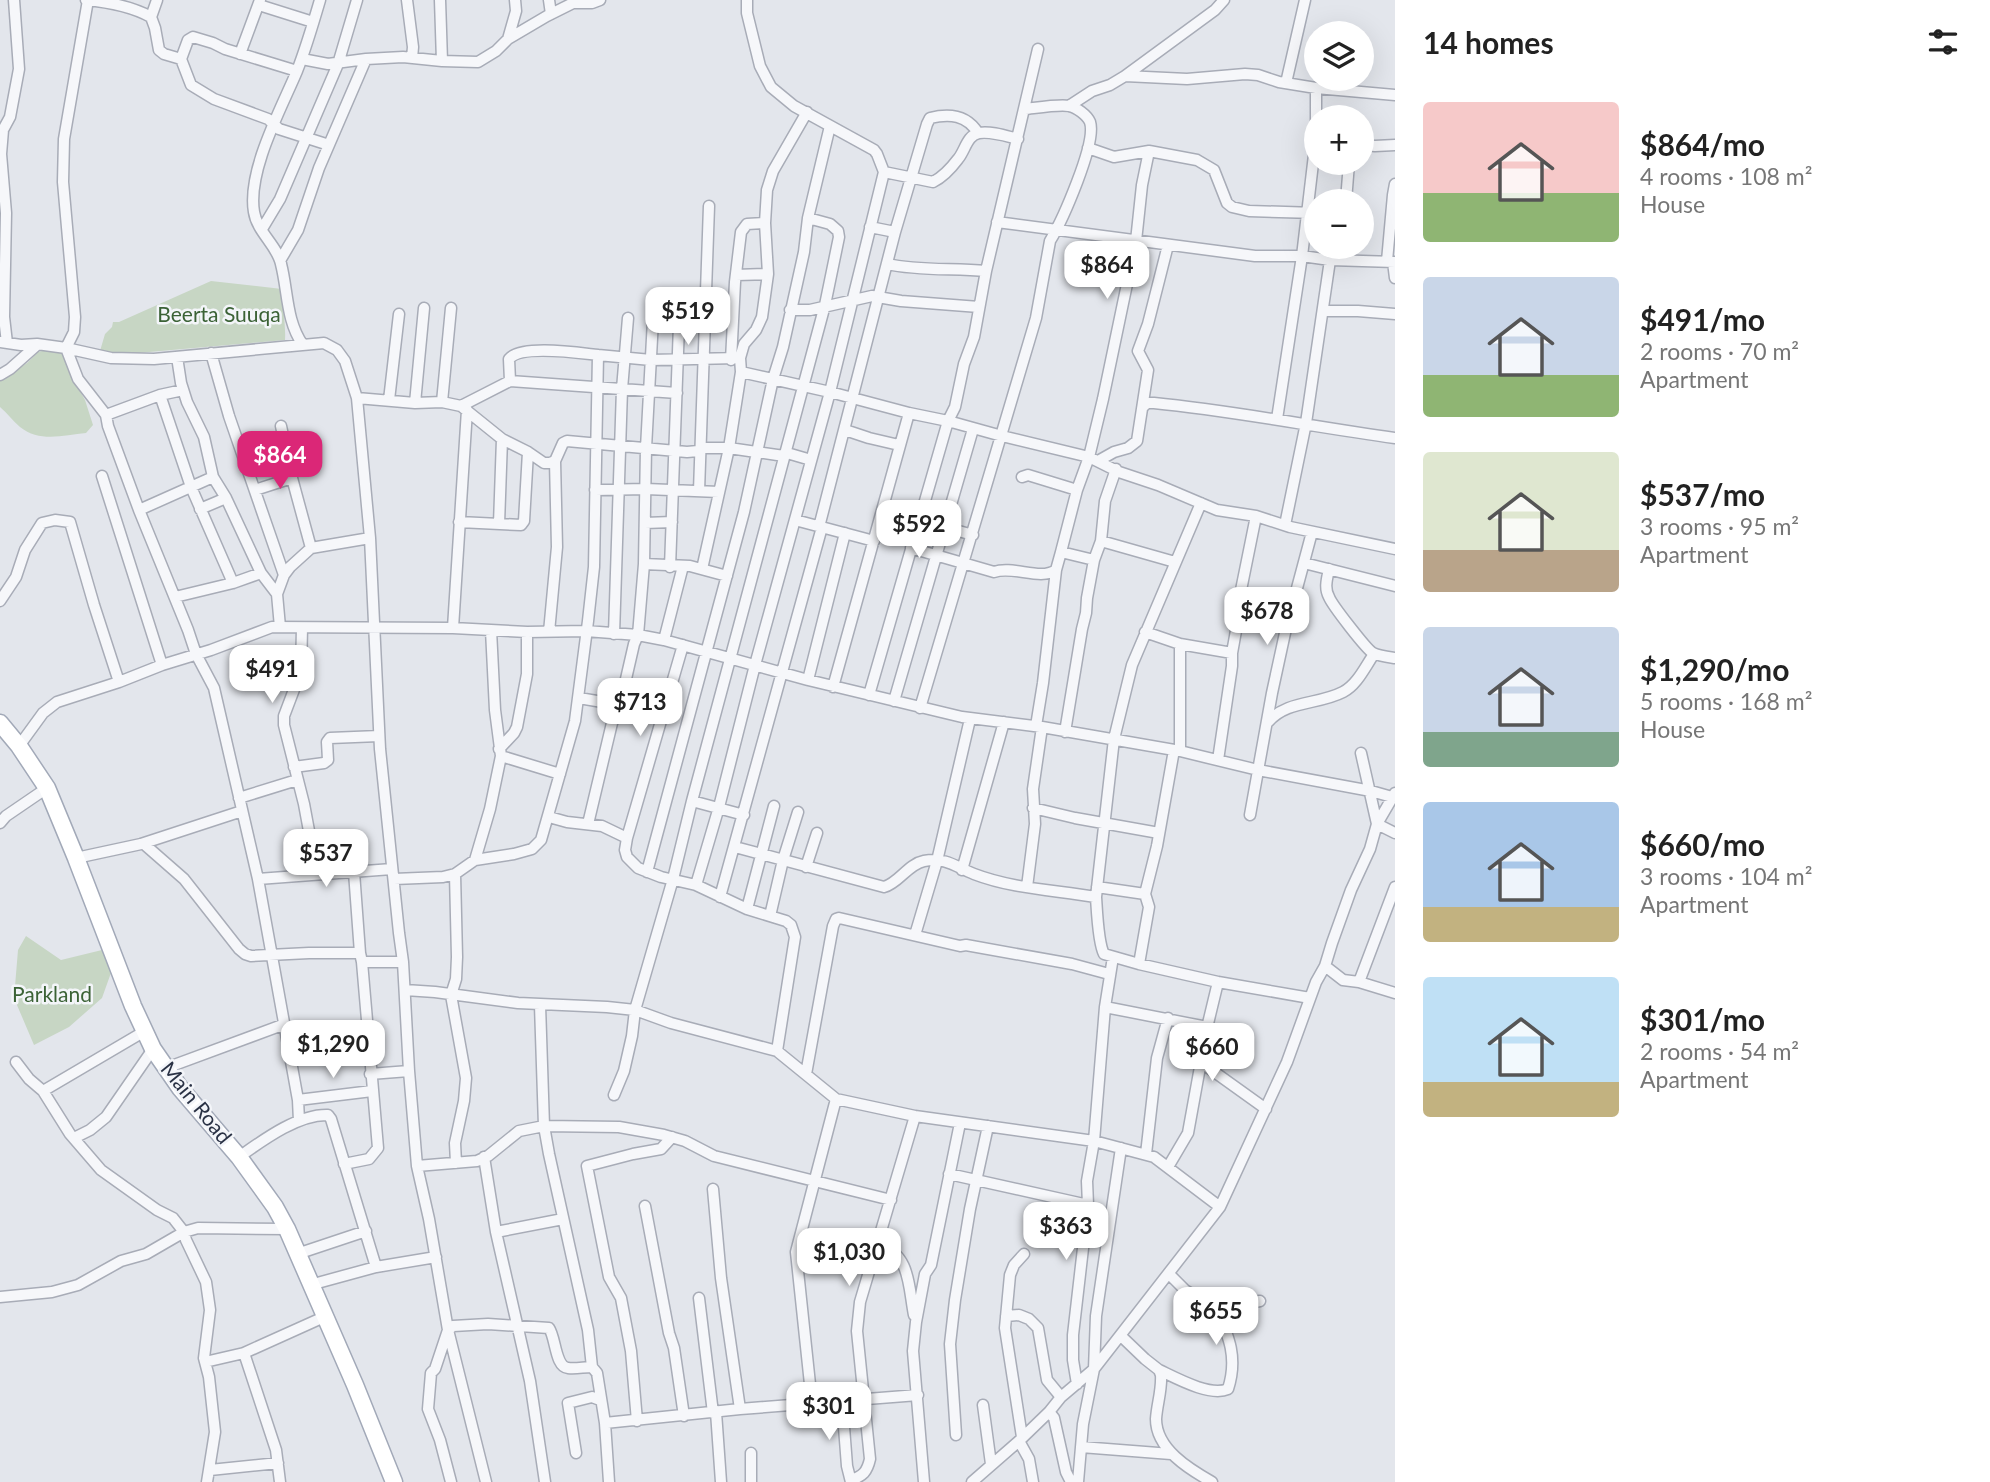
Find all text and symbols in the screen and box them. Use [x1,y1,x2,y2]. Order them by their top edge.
map controls [1304,21,1374,259]
button: layers [1304,21,1374,91]
icon: filters [1924,23,1962,61]
text: 14 homes [1423,24,1554,60]
button: + [1304,105,1374,175]
text: $864/mo [1640,126,1765,162]
icon: home [1479,130,1563,214]
text: 4 rooms · 108 m² [1640,162,1812,190]
button: − [1304,189,1374,259]
text: House [1640,190,1705,218]
pin: $864 [1066,242,1148,301]
text: $864 [1080,250,1134,278]
pin: $519 [647,288,729,347]
text: $519 [661,296,715,324]
park label: Beerta Suuqa [157,301,281,326]
text: $491/mo [1640,301,1765,337]
icon: home [1479,305,1563,389]
text: 2 rooms · 70 m² [1640,337,1799,365]
text: Apartment [1640,365,1748,393]
pin: $864 [239,432,321,491]
text: $864 [253,440,307,468]
text: $537/mo [1640,476,1765,512]
icon: home [1479,480,1563,564]
pin: $592 [878,500,960,560]
text: $592 [892,509,946,537]
text: 3 rooms · 95 m² [1640,512,1799,540]
text: Apartment [1640,540,1748,568]
pin: $678 [1226,588,1308,647]
text: $678 [1240,596,1294,624]
pin: $491 [231,646,313,705]
text: $1,290/mo [1640,651,1789,687]
text: $491 [245,654,299,682]
icon: home [1479,655,1563,739]
pin: $713 [599,678,681,738]
text: $713 [613,687,667,715]
text: 5 rooms · 168 m² [1640,687,1812,715]
text: House [1640,715,1705,743]
text: $660/mo [1640,826,1765,862]
pin: $537 [285,830,367,889]
icon: home [1479,830,1563,914]
text: $537 [299,838,353,866]
text: 3 rooms · 104 m² [1640,862,1812,890]
text: Apartment [1640,890,1748,918]
park label: Parkland [12,981,92,1006]
text: $301/mo [1640,1001,1765,1037]
icon: home [1479,1005,1563,1089]
pin: $1,290 [276,1020,390,1080]
pin: $660 [1171,1024,1253,1083]
text: $1,290 [297,1029,369,1057]
text: $660 [1185,1032,1239,1060]
text: 2 rooms · 54 m² [1640,1037,1799,1065]
street label: Main Road [157,1056,238,1148]
text: Apartment [1640,1065,1748,1093]
pin: $363 [1025,1202,1107,1262]
text: $363 [1039,1211,1093,1239]
pin: $1,030 [792,1228,906,1288]
text: $1,030 [813,1237,885,1265]
pin: $655 [1175,1288,1257,1347]
text: $655 [1189,1296,1243,1324]
pin: $301 [788,1382,870,1442]
text: $301 [802,1391,856,1419]

